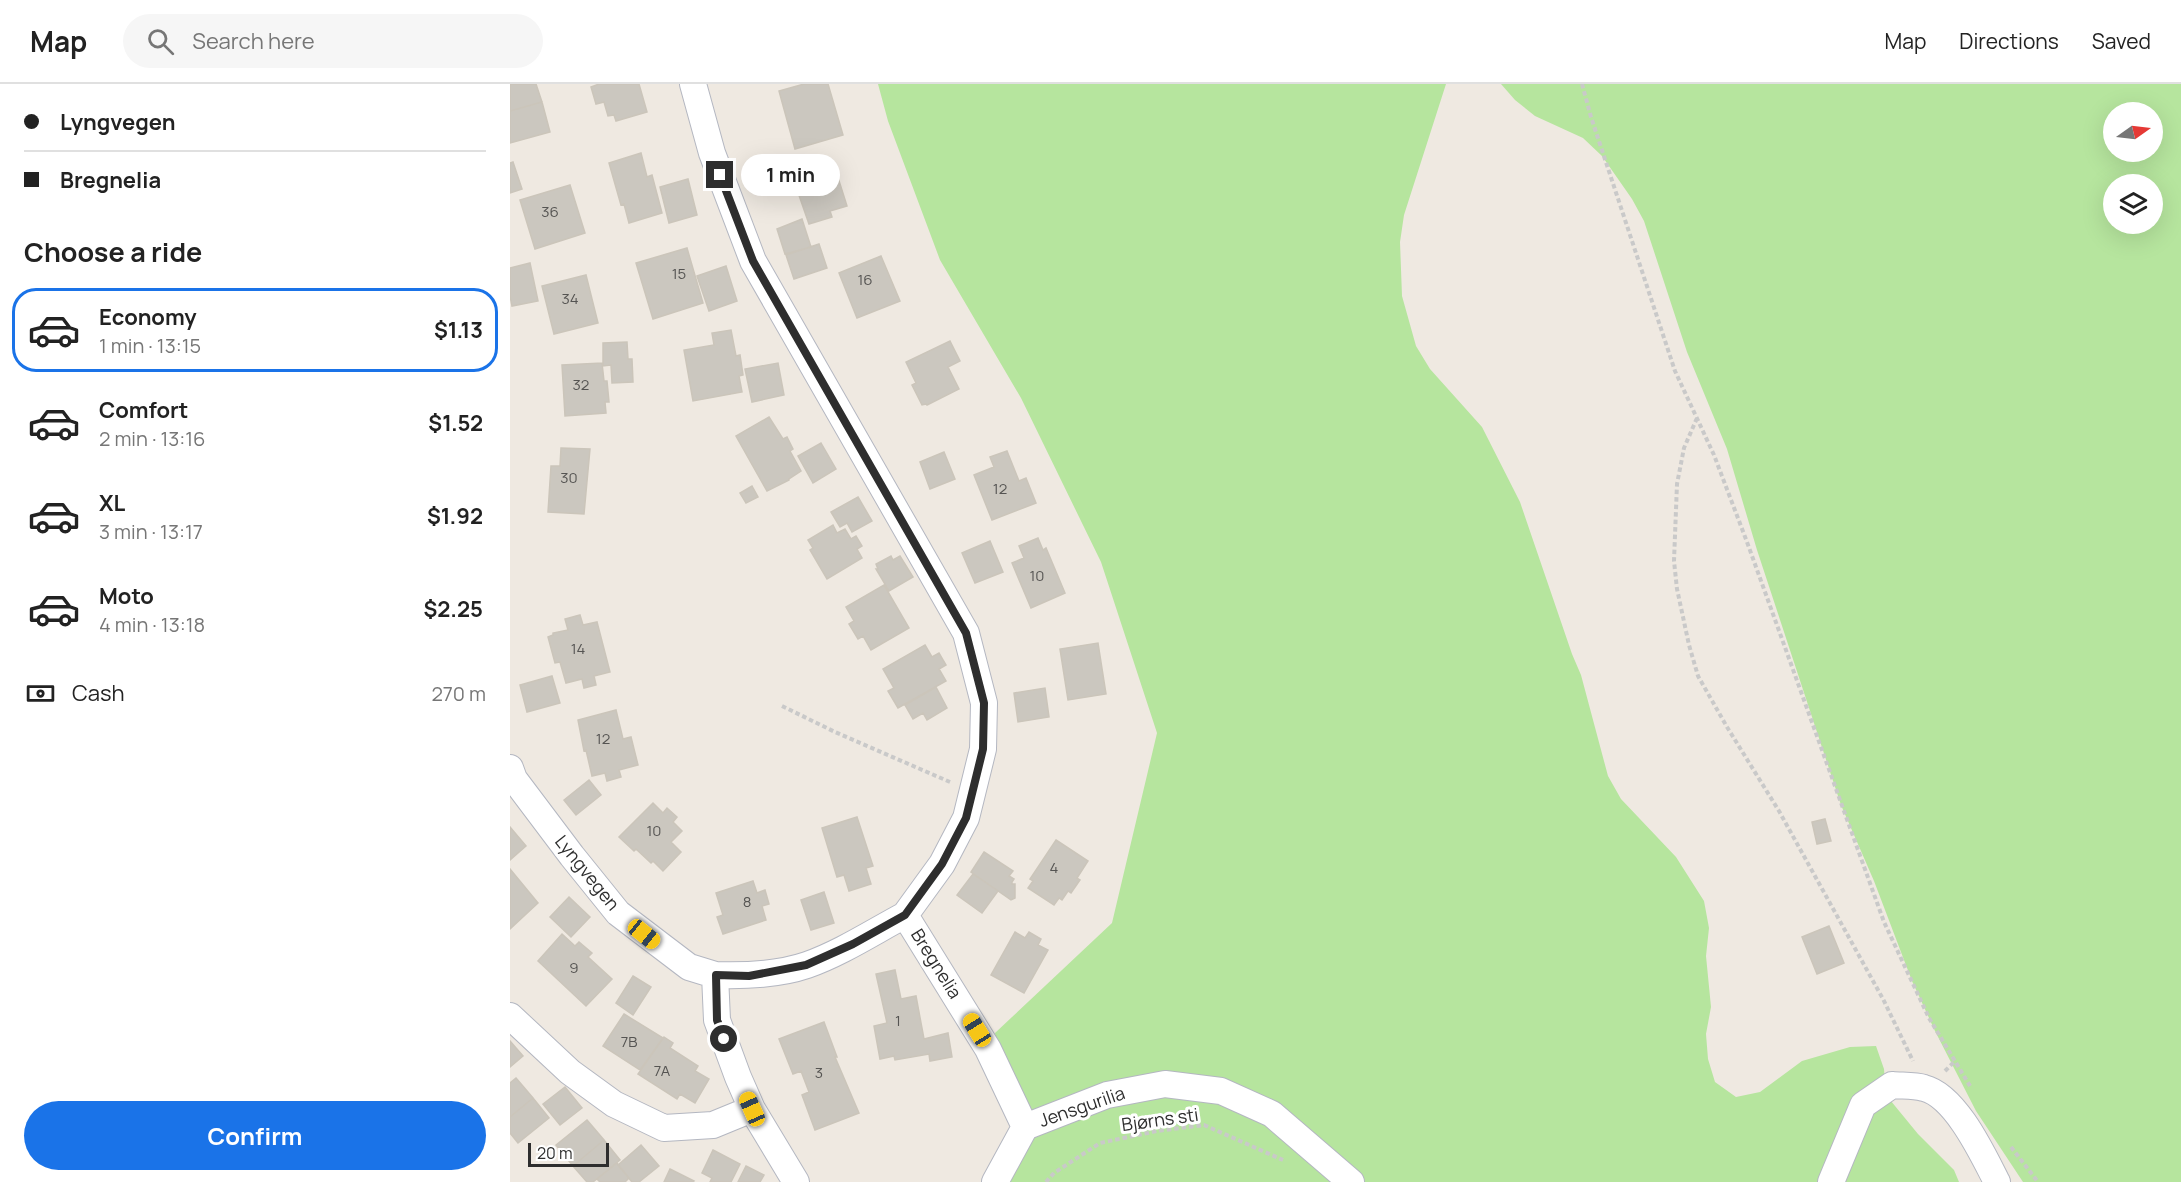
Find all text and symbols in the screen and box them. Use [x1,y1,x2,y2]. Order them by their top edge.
search box [123,14,543,68]
text: Map [30,22,87,60]
icon: search [144,25,177,58]
text: Search here [192,26,315,56]
text: Map [1885,27,1926,55]
text: Directions [1959,27,2059,55]
text: Saved [2092,27,2151,55]
north arrow [2103,102,2163,162]
map controls [2103,102,2163,234]
text: Lyngvegen [60,107,175,137]
callout: 1 min [741,154,840,196]
route end [706,161,733,188]
text: 1 min [766,161,815,188]
text: Bregnelia [60,165,161,195]
button: layers [2103,174,2163,234]
house number: 36 [541,201,559,222]
text: Choose a ride [24,233,202,270]
house number: 15 [672,263,686,284]
house number: 16 [857,269,873,290]
house number: 34 [561,288,579,309]
text: Economy [99,302,197,332]
icon: car [27,303,81,357]
text: $1.13 [434,315,483,345]
text: 1 min · 13:15 [99,332,201,359]
house number: 32 [573,374,589,395]
text: Comfort [99,395,188,425]
icon: car [27,396,81,450]
text: $1.52 [428,408,483,438]
text: 2 min · 13:16 [99,425,206,452]
house number: 30 [560,467,578,488]
house number: 12 [993,478,1007,499]
text: XL [99,488,125,518]
icon: car [27,489,81,543]
text: $1.92 [427,501,483,531]
text: 3 min · 13:17 [99,518,203,545]
house number: 10 [1030,565,1045,586]
text: Moto [99,581,154,611]
icon: car [27,582,81,636]
text: $2.25 [423,594,483,624]
text: 4 min · 13:18 [99,611,205,638]
house number: 14 [571,638,585,659]
icon: cash [24,677,57,710]
text: Cash [72,678,125,708]
text: 270 m [431,680,486,707]
house number: 12 [596,728,610,749]
house number: 10 [647,820,662,841]
street label: Lyngvegen [550,830,625,915]
house number: 4 [1050,857,1059,878]
house number: 8 [743,891,751,912]
car [624,916,664,952]
street label: Bregnelia [906,924,968,1003]
house number: 9 [569,957,579,978]
house number: 1 [895,1010,901,1031]
car [960,1010,994,1050]
route start [710,1025,737,1052]
house number: 7B [621,1031,637,1052]
house number: 7A [654,1060,671,1081]
house number: 3 [815,1062,823,1083]
street label: Jensgurilia [1036,1080,1128,1132]
car [736,1089,768,1129]
button: Confirm [24,1101,486,1170]
street label: Bjørns sti [1120,1102,1200,1136]
scale bar [528,1140,609,1168]
text: 20 m [537,1142,573,1164]

